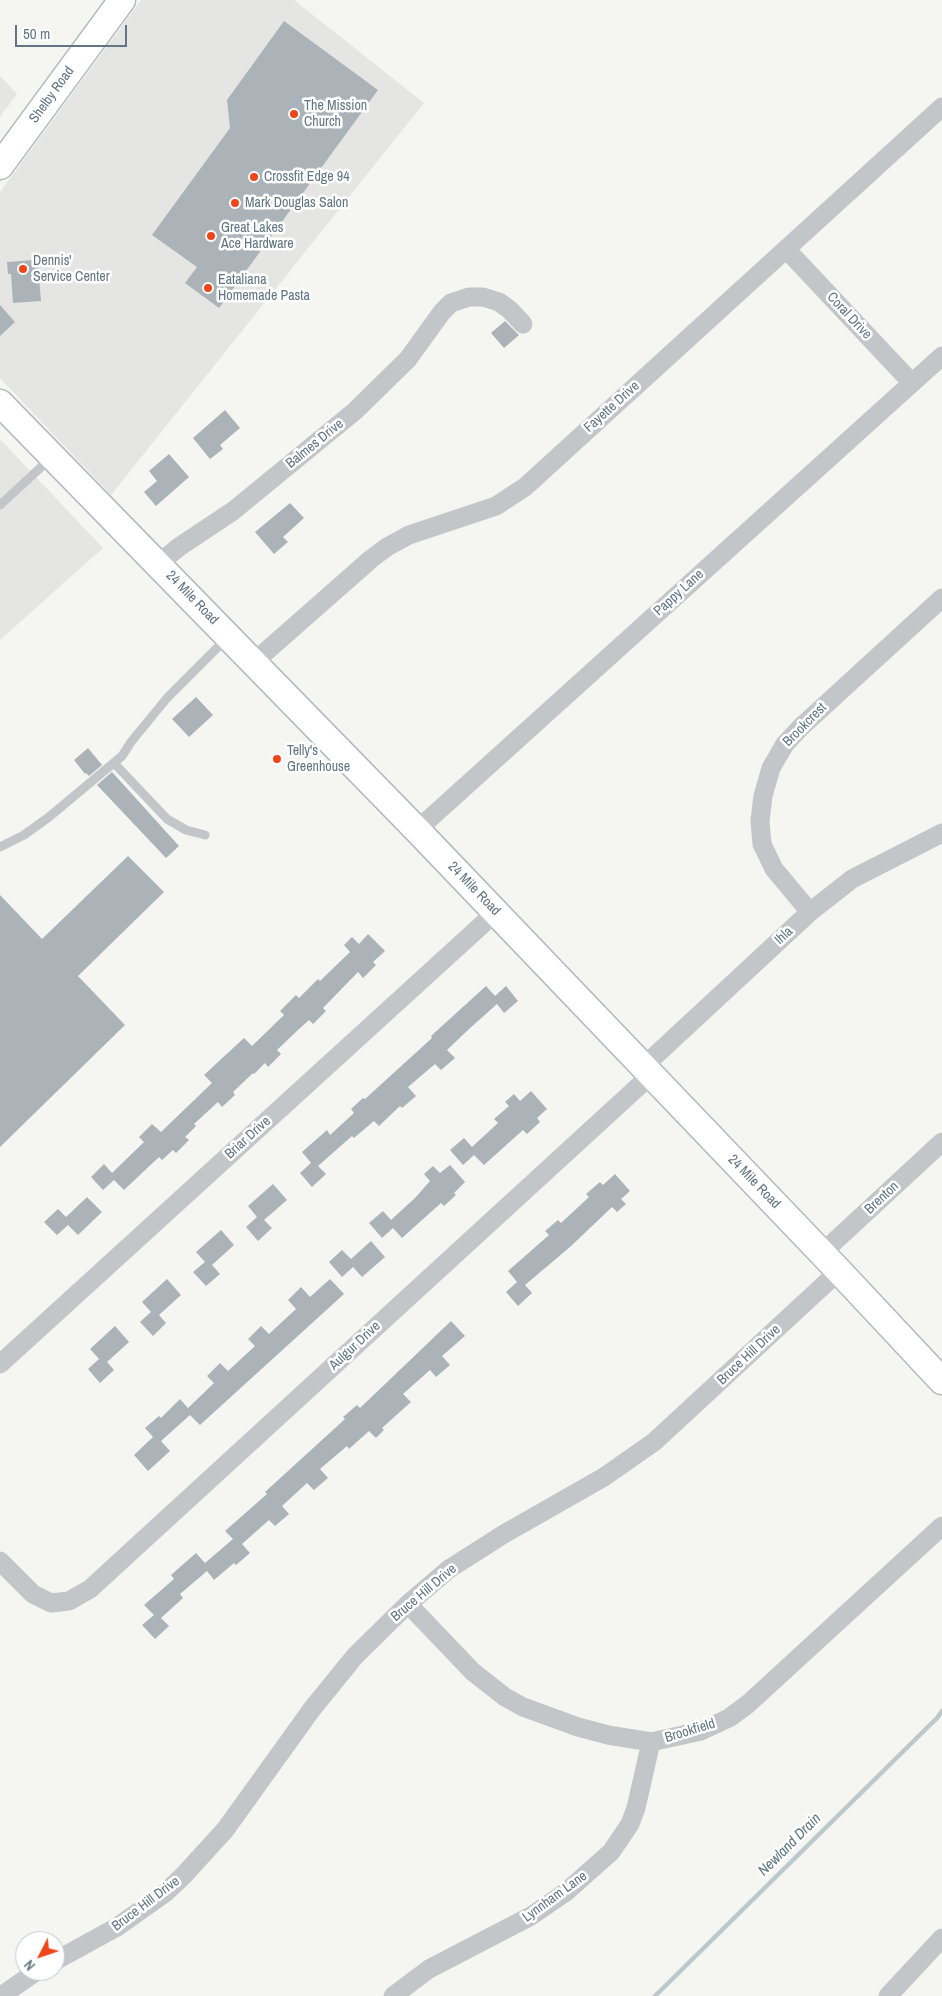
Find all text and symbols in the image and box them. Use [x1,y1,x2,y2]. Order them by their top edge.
scale bar [18,15,130,47]
text: 50 m [23,23,50,44]
street label: Shelby Road [26,63,78,127]
place label: The Mission Church [304,98,367,130]
marker: The Mission Church [288,108,300,120]
place label: Crossfit Edge 94 [264,169,350,185]
marker: Crossfit Edge 94 [248,171,260,183]
place label: Mark Douglas Salon [245,195,348,211]
marker: Mark Douglas Salon [229,197,241,209]
place label: Great Lakes Ace Hardware [221,220,294,252]
marker: Great Lakes Ace Hardware [205,230,217,242]
place label: Dennis' Service Center [33,253,110,286]
marker: Dennis' Service Center [17,263,29,275]
place label: Eataliana Homemade Pasta [218,272,310,304]
marker: Eataliana Homemade Pasta [202,282,214,294]
street label: Coral Drive [823,289,875,343]
street label: Fayette Drive [581,378,643,436]
street label: Balmes Drive [283,416,347,472]
street label: Pappy Lane [651,566,707,620]
street label: 24 Mile Road [162,568,222,628]
street label: Brookcrest [780,700,830,750]
place label: Telly's Greenhouse [287,743,350,776]
marker: Telly's Greenhouse [271,753,283,765]
street label: 24 Mile Road [444,859,504,919]
street label: Ihla [772,924,796,948]
street label: Briar Drive [222,1113,274,1163]
street label: 24 Mile Road [724,1152,784,1212]
street label: Brenton [862,1178,902,1218]
street label: Aulgur Drive [326,1318,384,1374]
street label: Bruce Hill Drive [714,1321,784,1389]
street label: Bruce Hill Drive [388,1561,460,1625]
street label: Brookfield [663,1715,717,1747]
water label: Newland Drain [755,1810,825,1880]
street label: Lynnham Lane [520,1868,590,1926]
street label: Bruce Hill Drive [109,1873,183,1935]
north arrow [15,1931,65,1981]
text: N [20,1956,39,1974]

